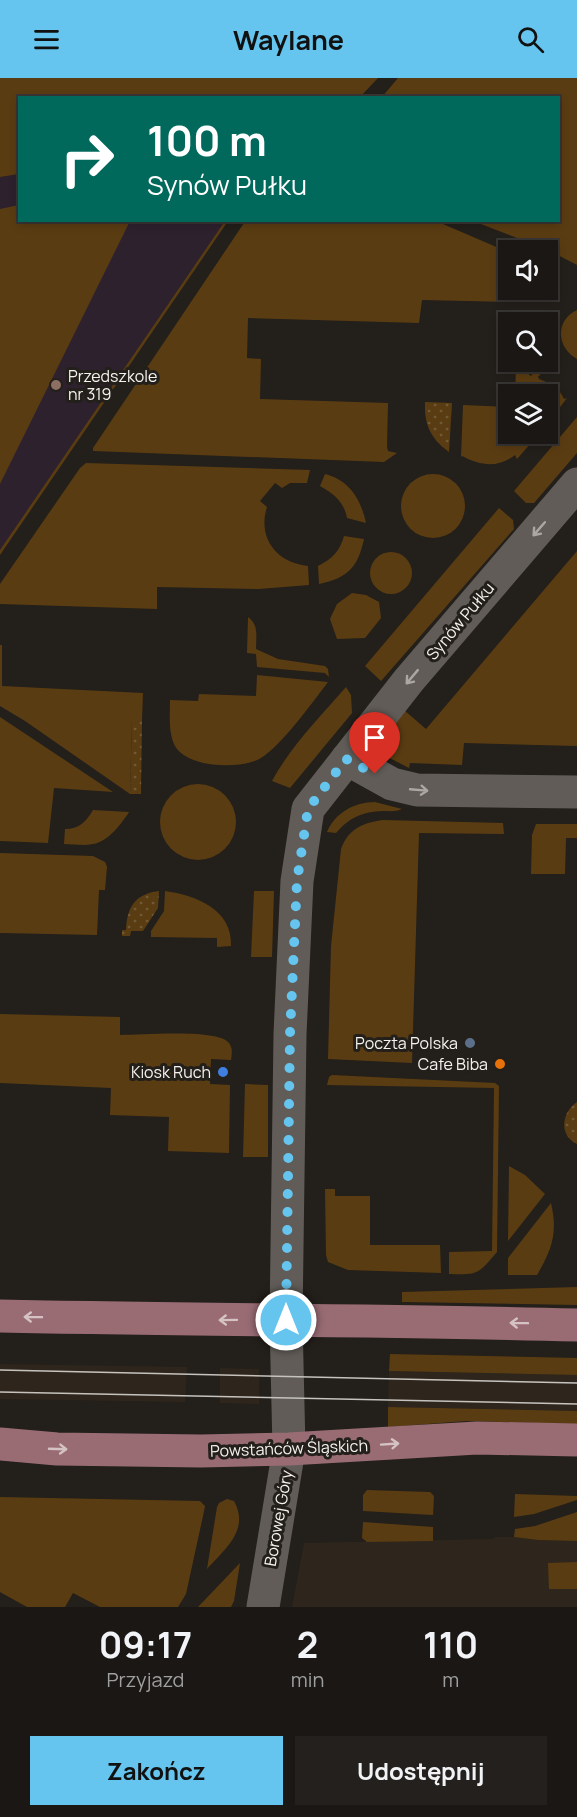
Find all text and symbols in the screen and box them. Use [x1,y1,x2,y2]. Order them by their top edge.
text: Waylane [233,21,344,58]
icon: menu [30,23,63,56]
icon: search [514,23,547,56]
text: 100 m [147,111,267,169]
icon: right [48,120,126,198]
text: Synów Pułku [147,166,307,203]
map controls [498,240,558,444]
button: sound [498,240,558,300]
button: search [498,312,558,372]
place label: Przedszkole nr 319 [68,365,157,405]
marker: Przedszkole nr 319 [49,378,63,392]
button: layers [498,384,558,444]
one-way arrow [532,521,546,536]
street label: Synów Pułku [421,578,499,664]
one-way arrow [406,669,419,685]
pin [349,712,400,774]
icon: arrive [358,721,391,754]
one-way arrow [409,784,429,795]
place label: Poczta Polska [355,1032,458,1054]
marker: Poczta Polska [463,1036,477,1050]
place label: Cafe Biba [418,1053,488,1075]
marker: Cafe Biba [493,1057,507,1071]
place label: Kiosk Ruch [131,1061,211,1083]
marker: Kiosk Ruch [216,1065,230,1079]
position arrow [254,1288,318,1352]
one-way arrow [23,1311,43,1323]
one-way arrow [218,1314,238,1326]
one-way arrow [509,1318,529,1329]
street label: Powstańców Śląskich [210,1434,368,1462]
one-way arrow [379,1438,399,1449]
one-way arrow [48,1443,68,1454]
street label: Borowej Góry [259,1468,297,1568]
text: 09:17 [99,1620,192,1669]
text: 2 [297,1620,318,1669]
text: 110 [423,1620,478,1669]
text: Przyjazd [106,1666,184,1693]
text: min [291,1666,324,1693]
text: m [442,1666,459,1693]
button: Zakończ [30,1736,283,1805]
button: Udostępnij [295,1736,547,1805]

